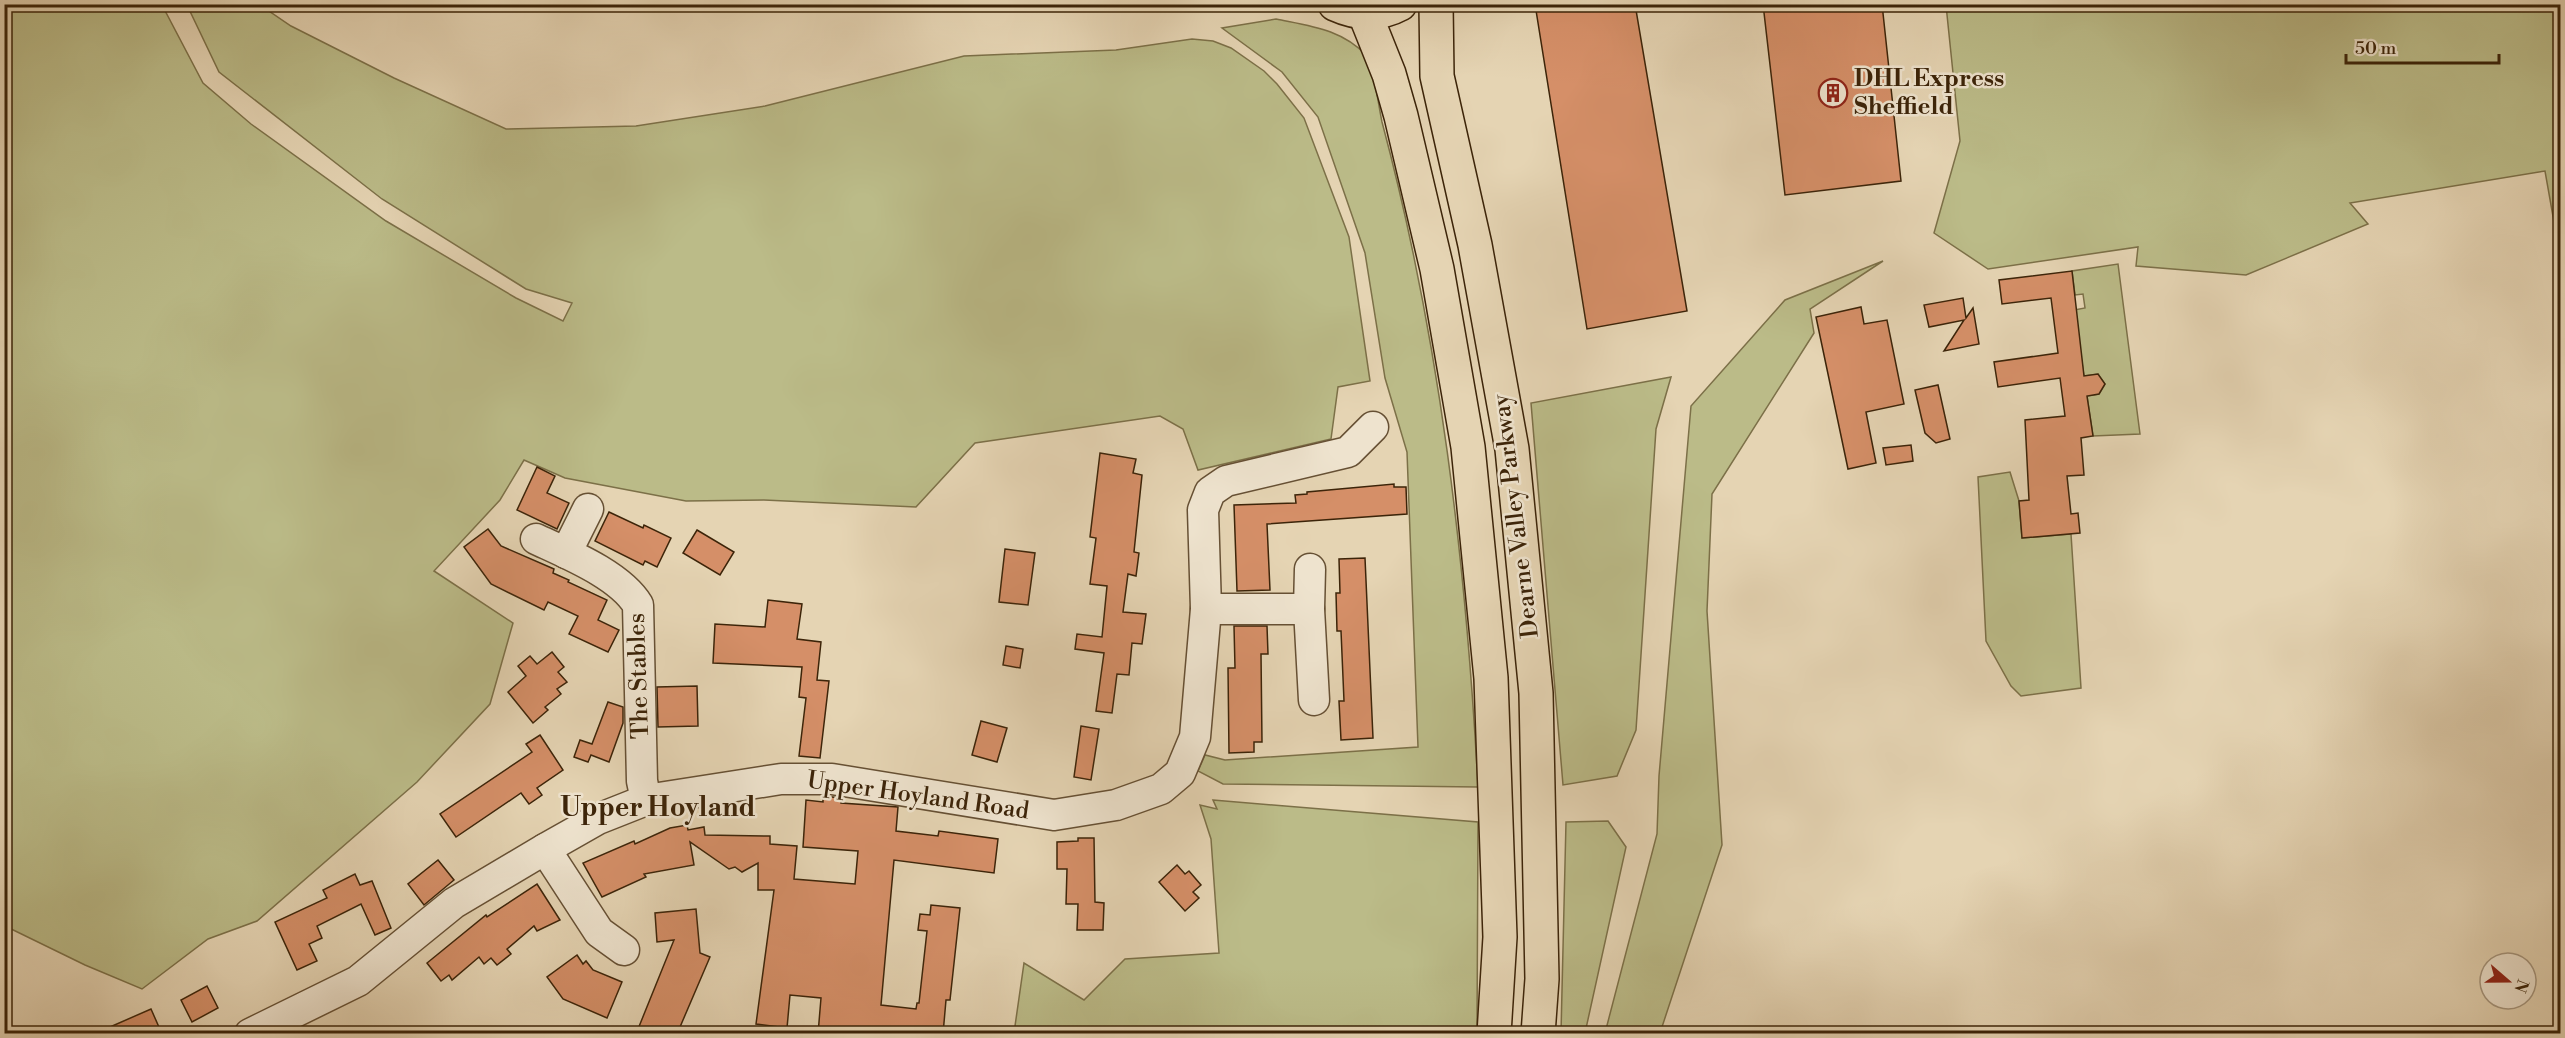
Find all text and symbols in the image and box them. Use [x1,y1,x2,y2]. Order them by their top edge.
scale bar [2346,27,2499,65]
text: 50 m [2355,37,2397,60]
place label: DHL Express Sheffield [1854,64,2004,122]
building icon: DHL Express Sheffield [1817,77,1849,109]
street label: Dearne Valley Parkway [1486,392,1546,640]
street label: The Stables [622,612,656,740]
street label: Upper Hoyland Road [805,766,1031,827]
district label: Upper Hoyland [560,791,756,825]
north arrow [2478,951,2538,1011]
text: N [2509,976,2533,995]

